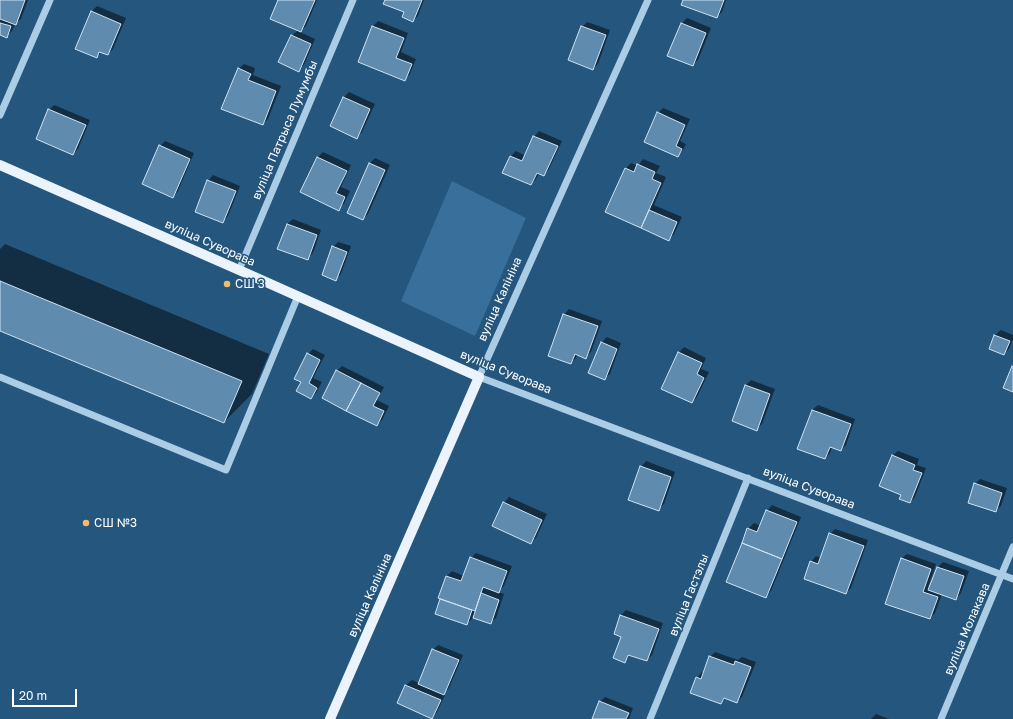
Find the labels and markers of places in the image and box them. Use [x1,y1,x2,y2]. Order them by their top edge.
place label: СШ 3 [235,277,265,291]
marker: СШ 3 [222,279,232,289]
place label: СШ №3 [94,516,137,530]
marker: СШ №3 [81,518,91,528]

